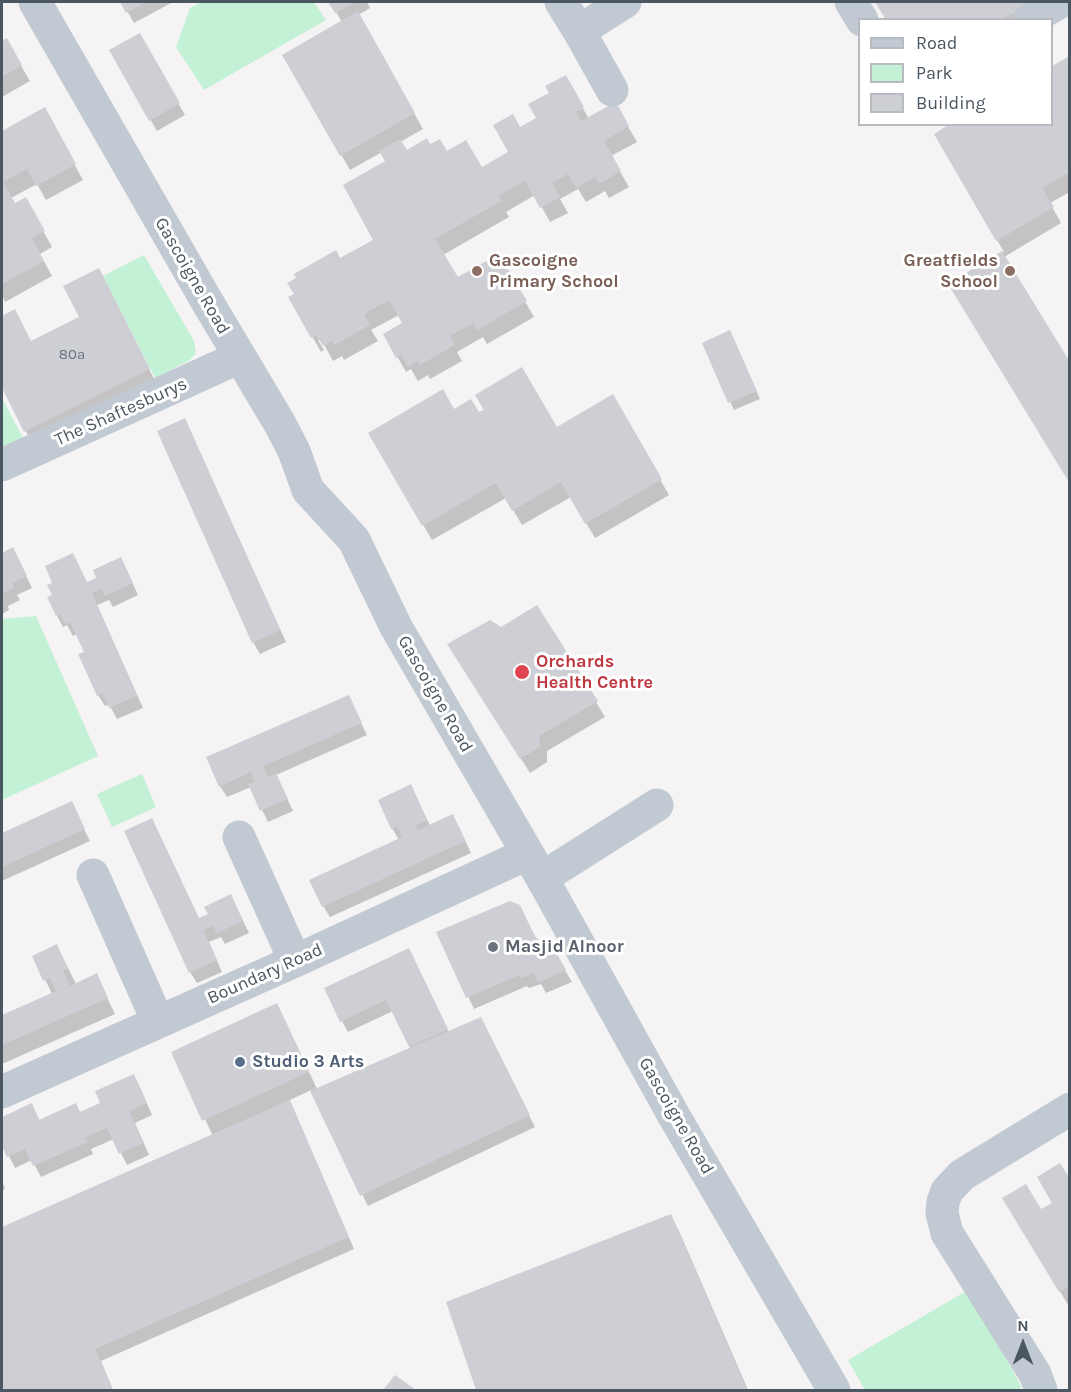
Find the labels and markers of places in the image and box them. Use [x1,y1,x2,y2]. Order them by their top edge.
place label: Gascoigne Primary School [489,250,619,292]
place label: Greatfields School [903,250,998,292]
marker: Gascoigne Primary School [470,264,484,278]
marker: Greatfields School [1003,264,1017,278]
place label: Orchards Health Centre [536,651,653,694]
marker: Orchards Health Centre [513,663,531,681]
place label: Masjid Alnoor [505,936,624,958]
marker: Masjid Alnoor [486,940,500,954]
place label: Studio 3 Arts [252,1051,364,1073]
marker: Studio 3 Arts [233,1055,247,1069]

